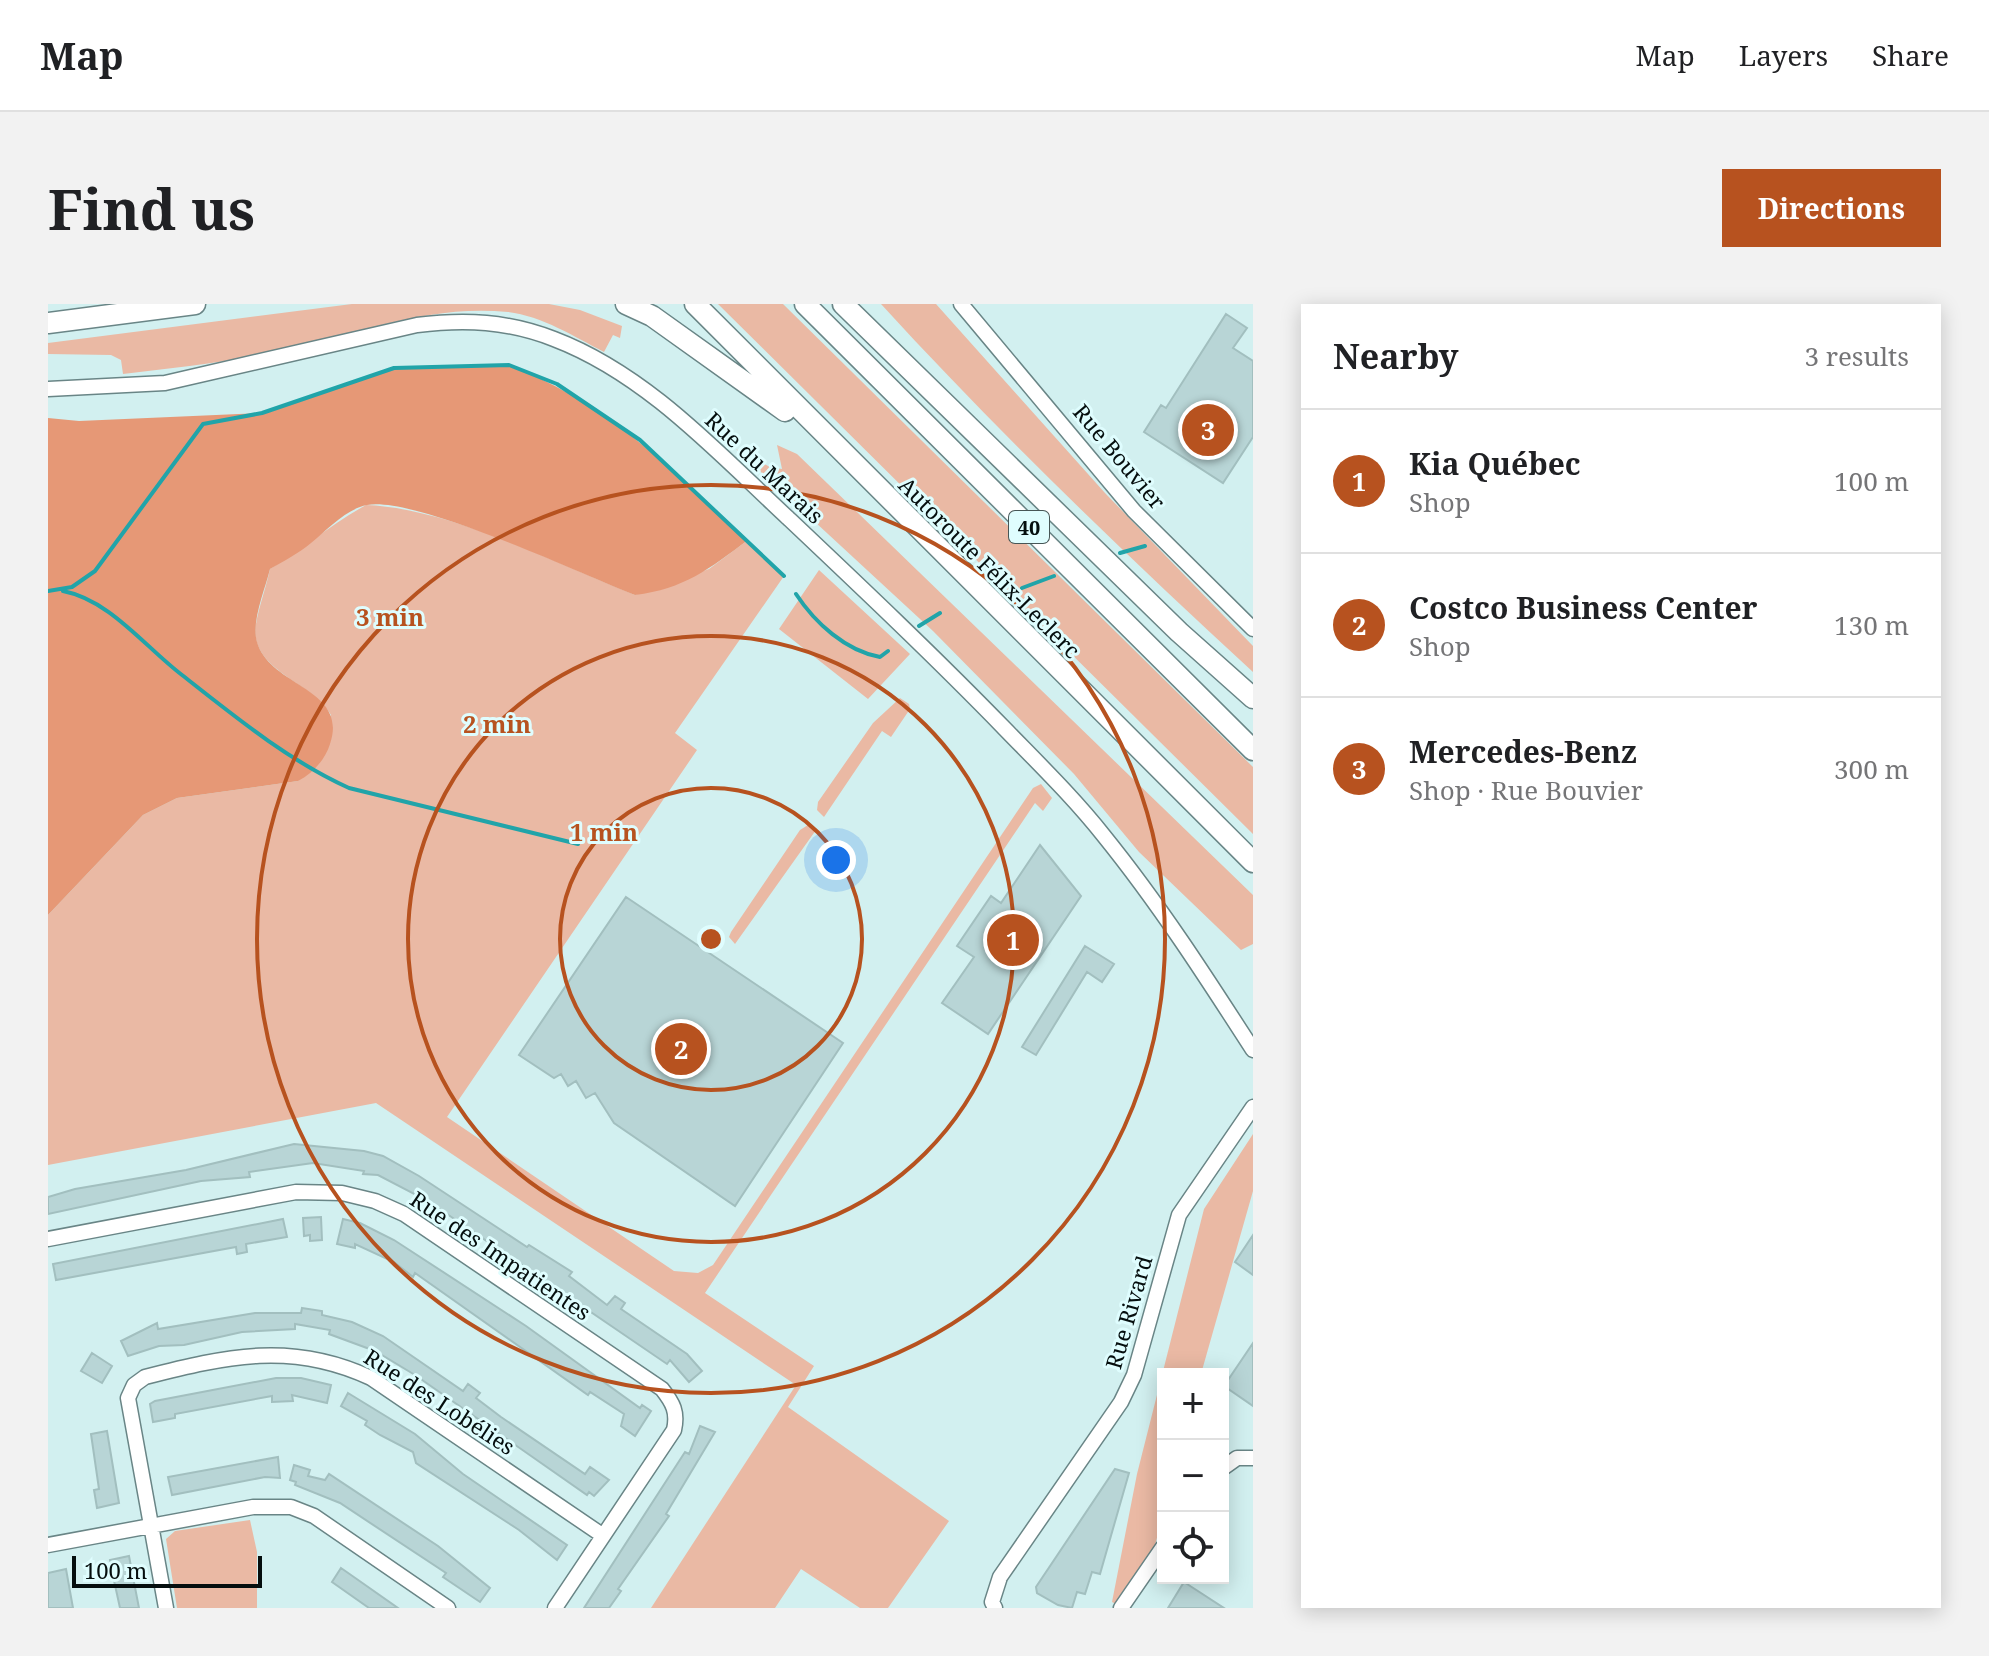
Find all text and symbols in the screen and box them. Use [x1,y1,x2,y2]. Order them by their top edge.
text: Map [40,29,124,81]
text: Map [1636,36,1695,74]
text: Layers [1739,36,1828,74]
text: Share [1872,36,1949,74]
button: Directions [1722,169,1941,247]
text: Find us [48,170,255,246]
text: Nearby [1333,333,1459,379]
text: 3 results [1804,338,1909,374]
street label: Rue Bouvier [1067,397,1173,515]
pin: 3 [1182,400,1234,460]
street label: Rue du Marais [699,404,831,530]
text: Kia Québec [1409,443,1581,484]
text: 1 [1352,463,1366,499]
text: 100 m [1834,463,1909,499]
street label: Autoroute Félix-Leclerc [893,470,1087,664]
text: Shop [1409,484,1471,520]
road number: 40 [1009,511,1049,543]
text: Costco Business Center [1409,587,1757,628]
text: 3 min [356,600,424,633]
text: 2 [1352,607,1366,643]
text: 130 m [1834,607,1909,643]
text: Shop [1409,628,1471,664]
text: 2 min [463,707,531,740]
text: Mercedes-Benz [1409,731,1637,772]
text: 3 [1352,751,1366,787]
text: 300 m [1834,751,1909,787]
text: Shop · Rue Bouvier [1409,772,1643,808]
text: 1 min [570,815,638,848]
your location [816,840,856,880]
pin: 1 [987,910,1039,970]
centre of rings [697,925,725,953]
pin: 2 [655,1019,707,1079]
street label: Rue des Impatientes [405,1183,597,1327]
street label: Rue Rivard [1098,1251,1159,1372]
street label: Rue des Lobélies [359,1341,521,1461]
map controls [1157,1368,1229,1584]
button: + [1157,1368,1229,1440]
button: − [1157,1440,1229,1512]
button: locate [1157,1512,1229,1584]
scale bar [72,1552,262,1588]
text: 100 m [84,1555,147,1585]

